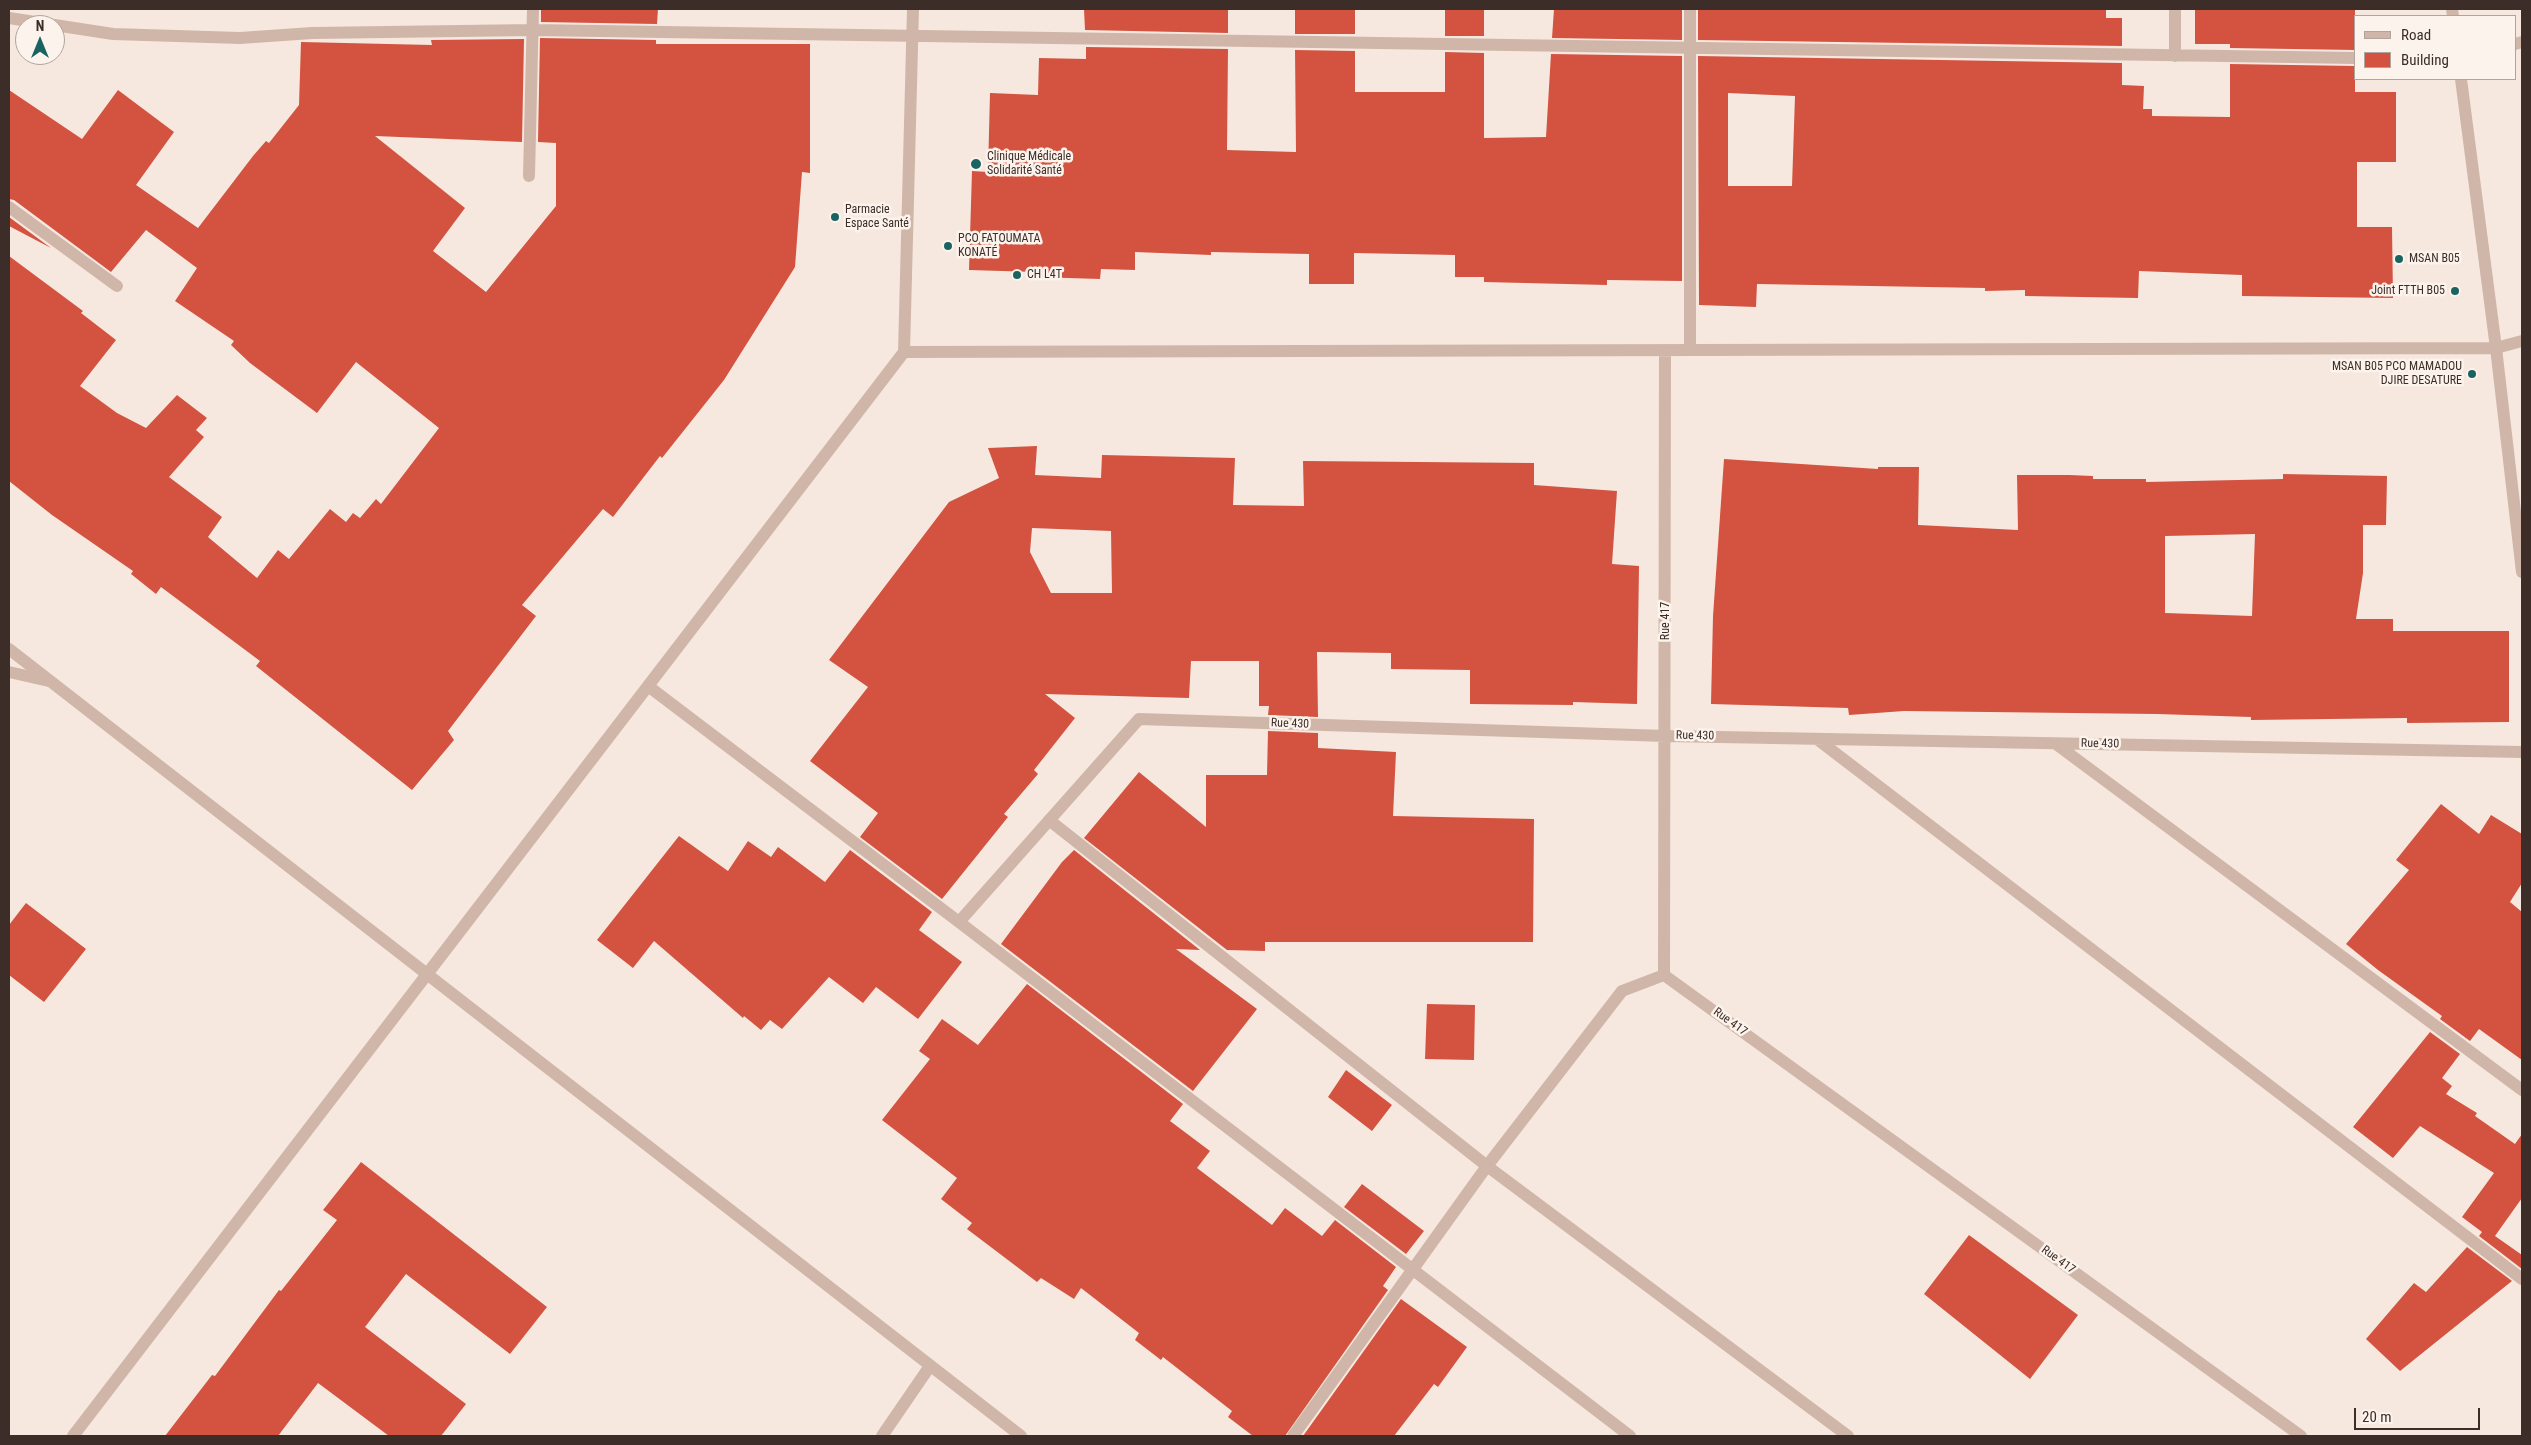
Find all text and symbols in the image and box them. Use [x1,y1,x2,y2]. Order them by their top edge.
north arrow [15,15,65,65]
legend [2354,15,2516,80]
text: N [36,18,44,34]
text: Road [2401,26,2431,44]
text: Building [2401,51,2449,69]
place label: Clinique Médicale Solidarité Santé [987,150,1071,178]
marker: Clinique Médicale Solidarité Santé [969,157,983,171]
place label: Parmacie Espace Santé [845,203,909,231]
marker: Parmacie Espace Santé [829,211,841,223]
place label: PCO FATOUMATA KONATÉ [958,232,1040,260]
marker: PCO FATOUMATA KONATÉ [942,240,954,252]
place label: MSAN B05 [2409,252,2460,266]
marker: MSAN B05 [2393,253,2405,265]
place label: CH L4T [1027,268,1062,282]
marker: CH L4T [1011,269,1023,281]
place label: Joint FTTH B05 [2371,284,2445,298]
marker: Joint FTTH B05 [2449,285,2461,297]
place label: MSAN B05 PCO MAMADOU DJIRE DESATURE [2332,360,2462,388]
marker: MSAN B05 PCO MAMADOU DJIRE DESATURE [2466,368,2478,380]
street label: Rue 417 [1659,602,1673,640]
street label: Rue 430 [1271,716,1309,732]
street label: Rue 430 [1676,728,1714,744]
street label: Rue 430 [2081,736,2119,752]
street label: Rue 417 [1710,1005,1750,1039]
street label: Rue 417 [2038,1243,2078,1277]
scale bar [2356,1398,2482,1430]
text: 20 m [2362,1408,2392,1426]

